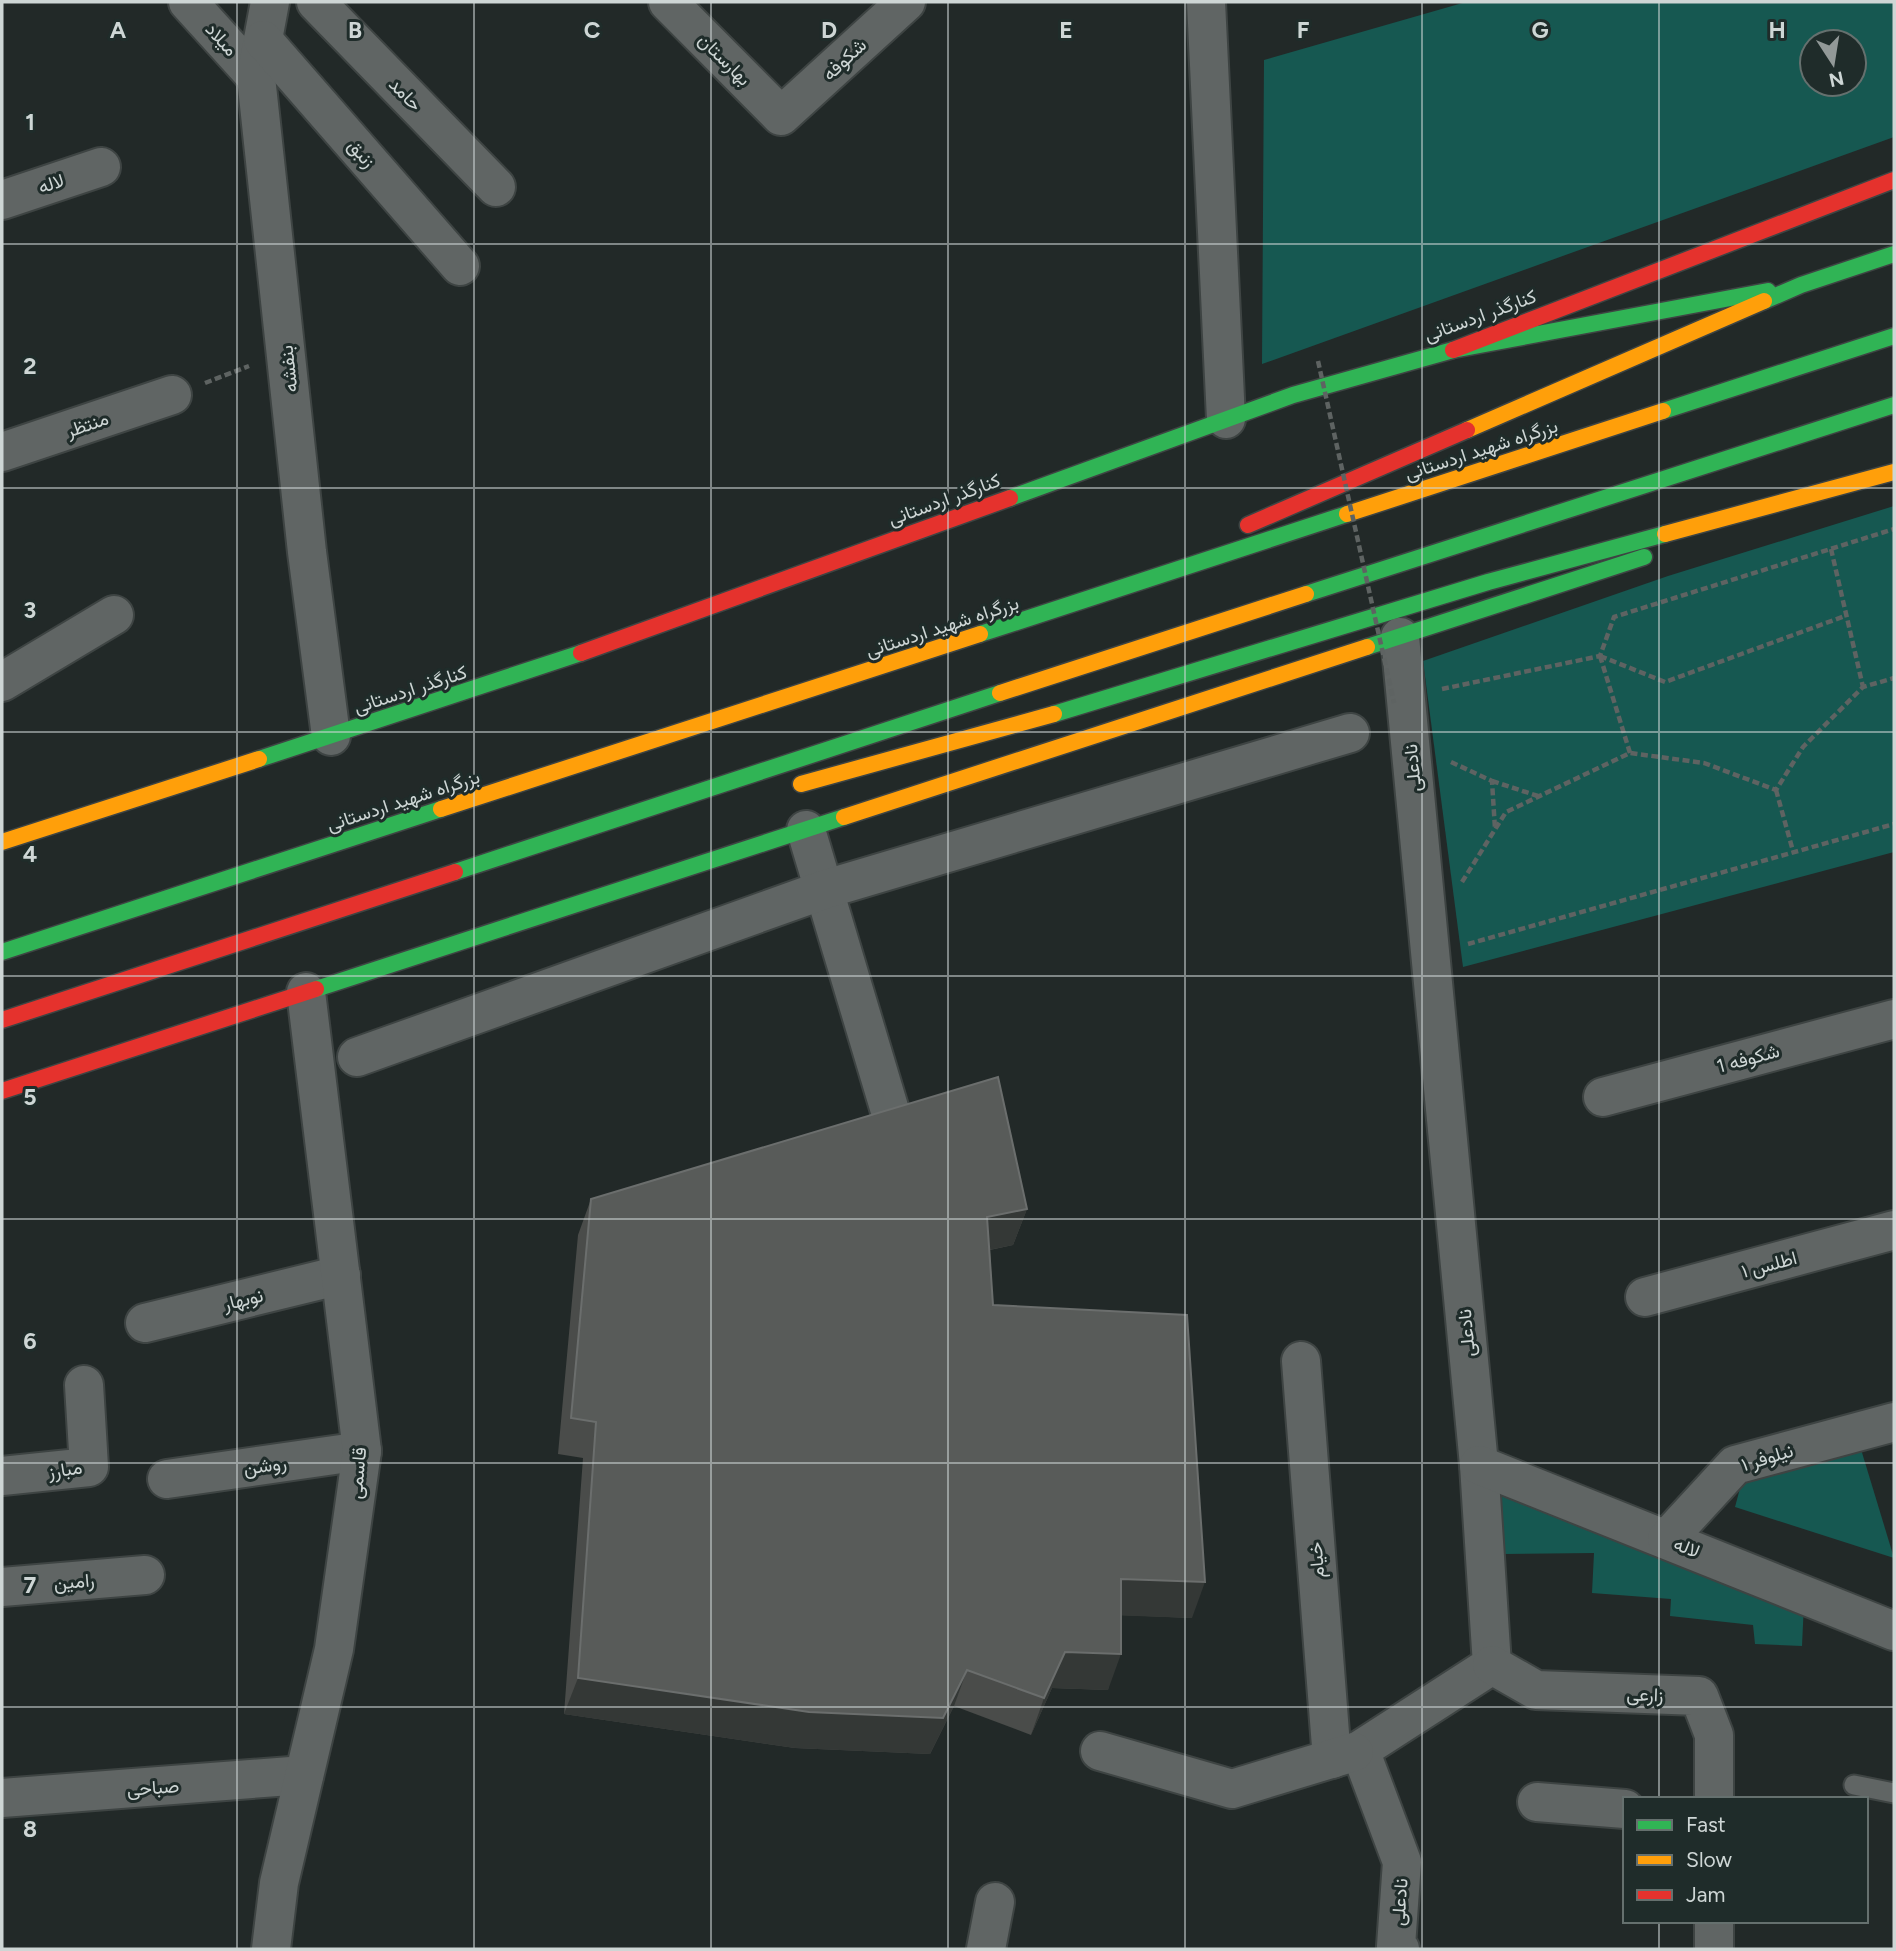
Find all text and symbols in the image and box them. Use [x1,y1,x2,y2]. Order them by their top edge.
text: A [110,16,127,44]
text: B [348,16,362,44]
text: C [584,16,601,44]
text: D [821,16,837,44]
text: E [1059,16,1073,44]
text: F [1297,16,1310,44]
text: G [1531,16,1549,44]
text: H [1768,16,1786,44]
street label: میلاد [201,18,243,61]
street label: بهارستان [693,28,756,91]
north arrow [1798,28,1868,98]
street label: شکوفه [818,33,871,85]
text: N [1827,66,1846,92]
street label: حامد [384,73,427,116]
text: 1 [25,108,35,136]
street label: زنبق [343,134,380,172]
street label: لاله [35,169,67,198]
street label: کنارگذر اردستانی [1421,285,1539,346]
street label: بنفشه [275,344,302,394]
text: 2 [23,352,37,380]
street label: منتظر [62,407,111,443]
street label: بزرگراه شهید اردستانی [1402,414,1561,485]
street label: کنارگذر اردستانی [885,469,1003,530]
street label: بزرگراه شهید اردستانی [863,591,1022,662]
text: 3 [24,596,36,624]
street label: کنارگذر اردستانی [351,660,470,719]
street label: نادعلی [1399,743,1426,793]
street label: بزرگراه شهید اردستانی [324,765,483,836]
text: 4 [23,840,37,868]
street label: شکوفه 1 [1714,1039,1782,1078]
text: 5 [23,1083,37,1111]
street label: اطلس ۱ [1739,1246,1799,1283]
street label: نوبهار [220,1283,266,1316]
street label: نادعلی [1453,1308,1480,1358]
text: 6 [23,1327,37,1355]
street label: نیلوفر ۱ [1738,1439,1796,1476]
street label: قاسمی [344,1446,371,1500]
street label: روشن [242,1451,288,1480]
street label: مبارز [45,1455,84,1484]
street label: لاله [1670,1532,1703,1563]
street label: خیام [1304,1541,1330,1579]
street label: رامین [53,1568,95,1595]
text: 7 [24,1571,37,1599]
street label: زارعی [1626,1682,1664,1707]
street label: صباحی [126,1774,180,1801]
legend [1623,1797,1868,1923]
text: Fast [1686,1812,1726,1837]
text: 8 [23,1815,37,1843]
text: Slow [1686,1847,1732,1872]
street label: نادعلی [1386,1877,1413,1927]
text: Jam [1686,1882,1725,1907]

